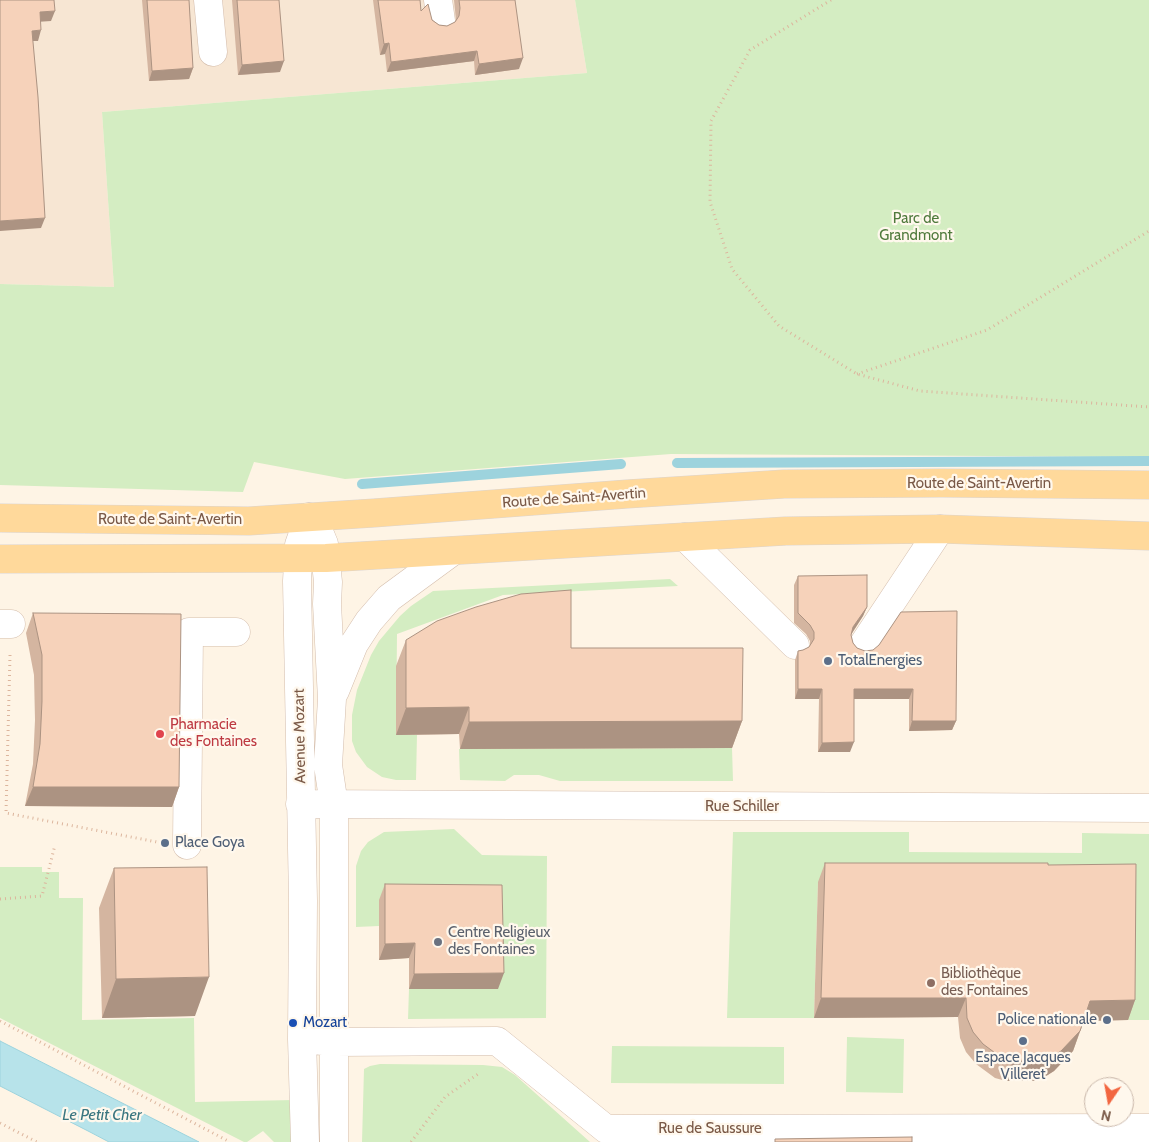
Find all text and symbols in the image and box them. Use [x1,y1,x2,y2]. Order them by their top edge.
park label: Parc de Grandmont [879,210,953,245]
street label: Route de Saint-Avertin [907,475,1051,493]
street label: Route de Saint-Avertin [501,484,647,512]
street label: Route de Saint-Avertin [98,511,242,529]
place label: TotalEnergies [838,652,922,670]
marker: TotalEnergies [822,655,834,667]
street label: Avenue Mozart [290,688,310,784]
place label: Pharmacie des Fontaines [170,716,257,751]
marker: Pharmacie des Fontaines [154,728,166,740]
street label: Rue Schiller [705,798,779,816]
place label: Place Goya [175,834,245,852]
marker: Place Goya [159,837,171,849]
place label: Centre Religieux des Fontaines [448,924,550,959]
marker: Centre Religieux des Fontaines [432,936,444,948]
place label: Bibliothèque des Fontaines [941,965,1028,1000]
marker: Bibliothèque des Fontaines [925,977,937,989]
place label: Police nationale [997,1011,1097,1029]
place label: Mozart [303,1014,347,1032]
marker: Police nationale [1101,1014,1113,1026]
marker: Mozart [287,1017,299,1029]
marker: Espace Jacques Villeret [1017,1035,1029,1047]
place label: Espace Jacques Villeret [975,1049,1071,1084]
north arrow [1084,1077,1134,1127]
water label: Le Petit Cher [62,1105,142,1125]
text: N [1099,1106,1113,1126]
street label: Rue de Saussure [658,1120,762,1138]

